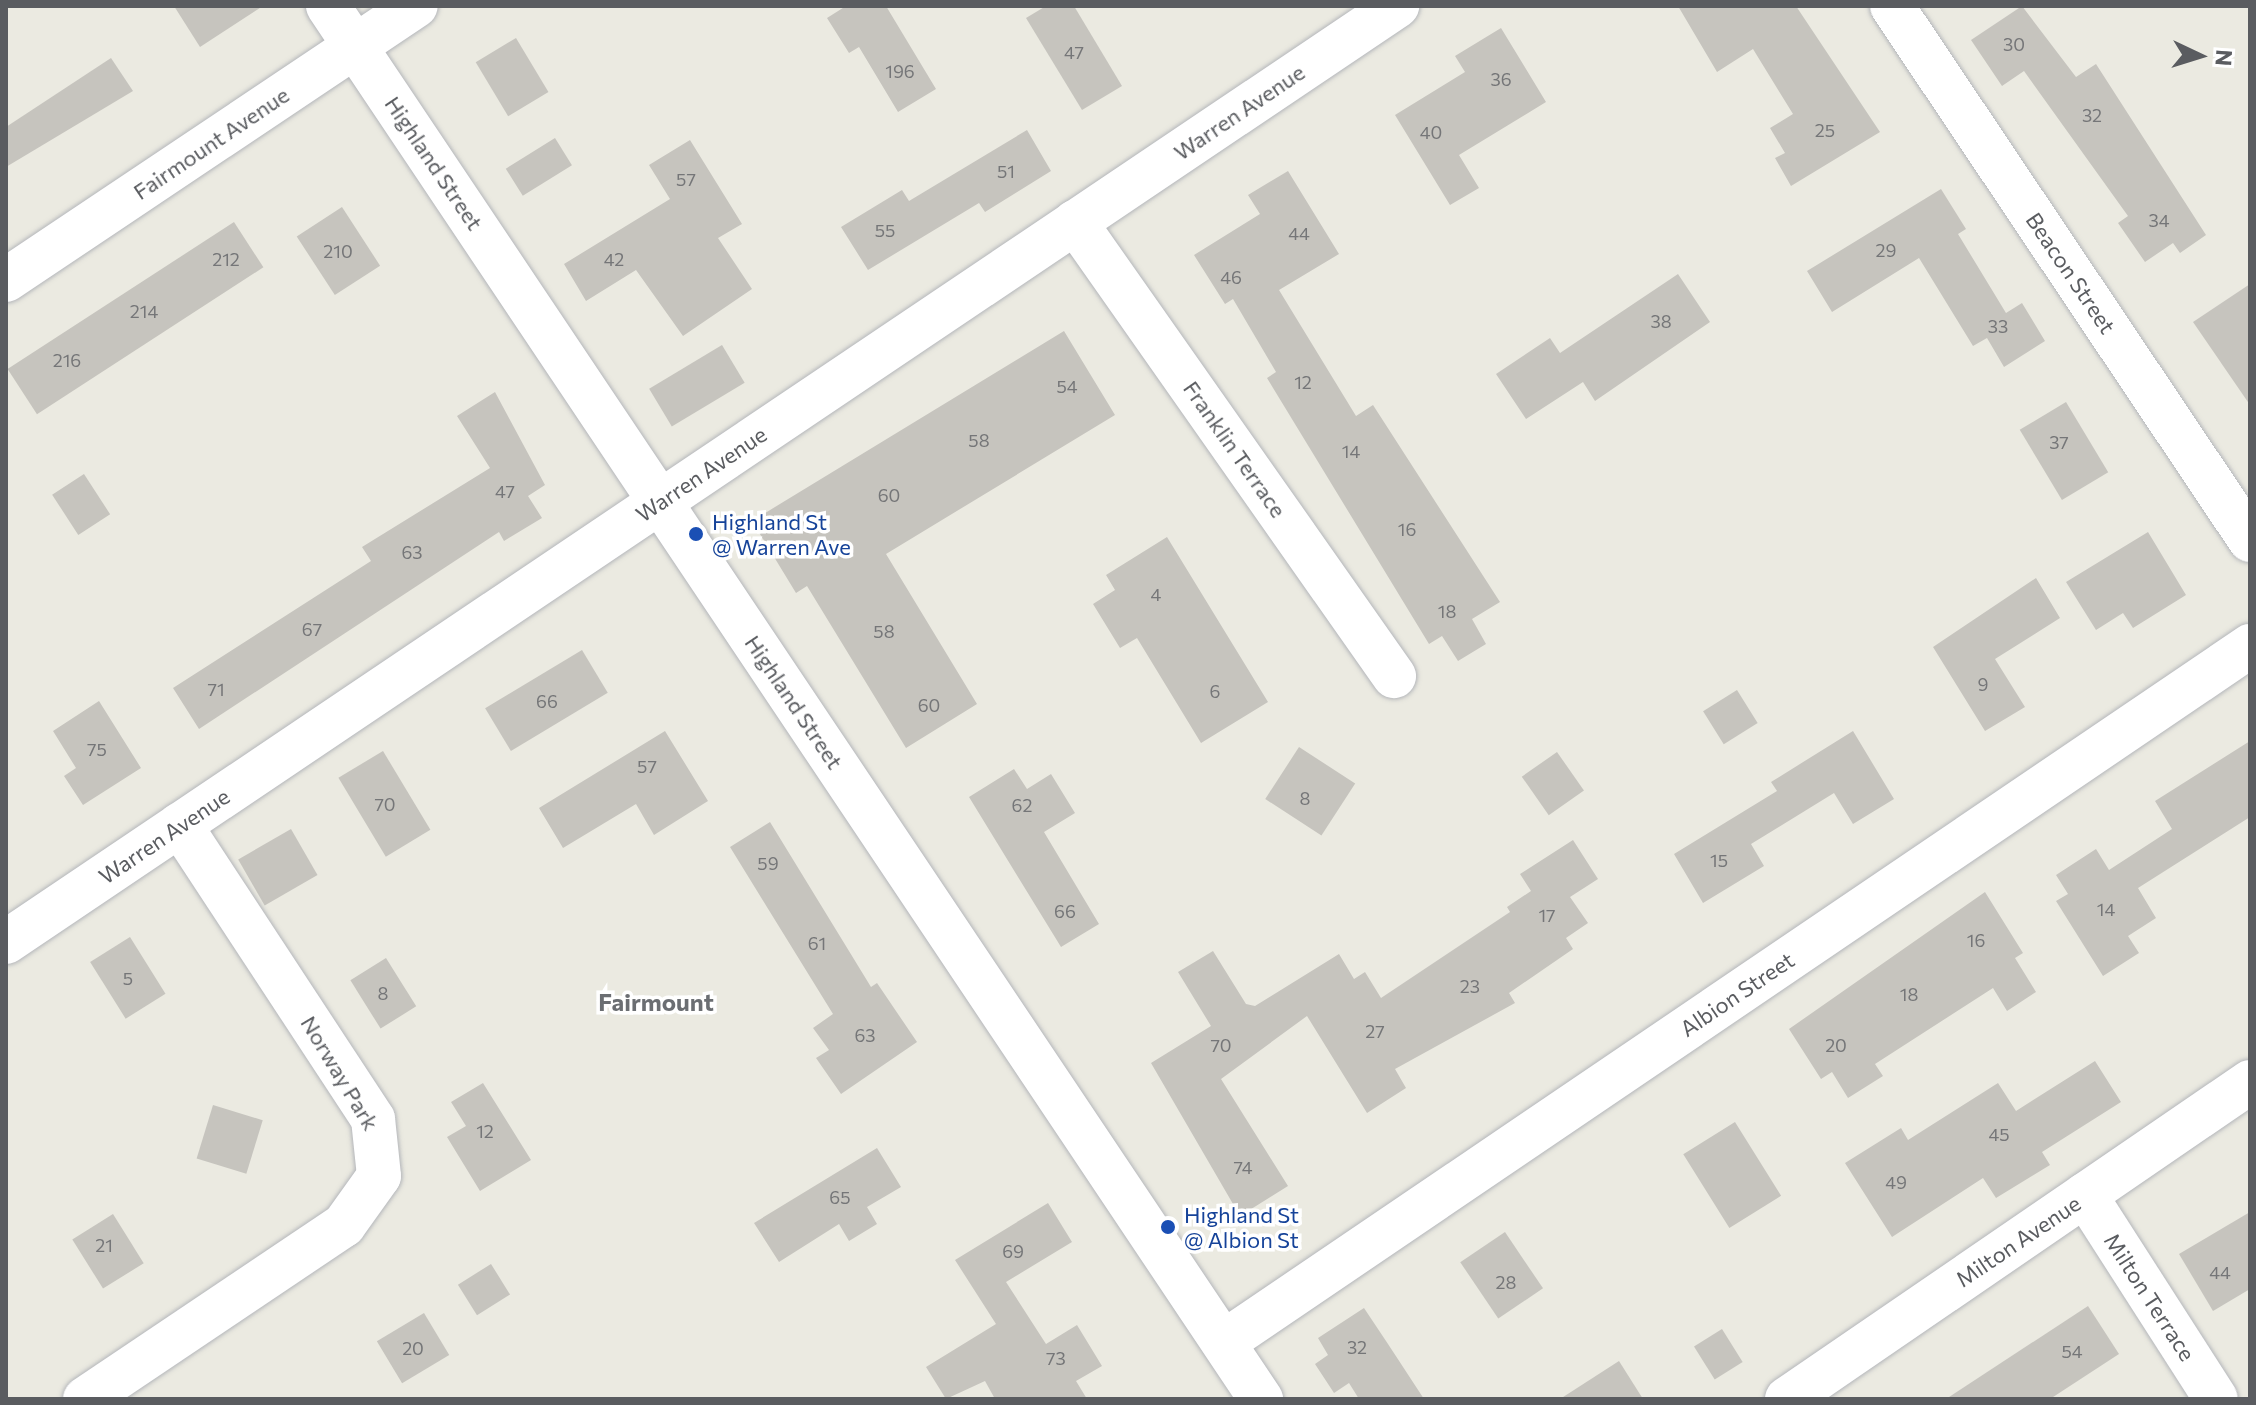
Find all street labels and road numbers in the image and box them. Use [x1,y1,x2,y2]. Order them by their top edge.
street label: Warren Avenue [1169,59,1309,165]
street label: Fairmount Avenue [128,81,294,205]
street label: Highland Street [380,91,488,235]
street label: Beacon Street [2021,207,2121,339]
street label: Franklin Terrace [1178,376,1292,522]
street label: Warren Avenue [631,421,771,527]
street label: Highland Street [740,630,848,774]
street label: Warren Avenue [94,783,234,889]
street label: Albion Street [1675,946,1799,1042]
street label: Norway Park [296,1011,384,1135]
street label: Milton Avenue [1951,1190,2085,1292]
street label: Milton Terrace [2099,1228,2201,1366]

